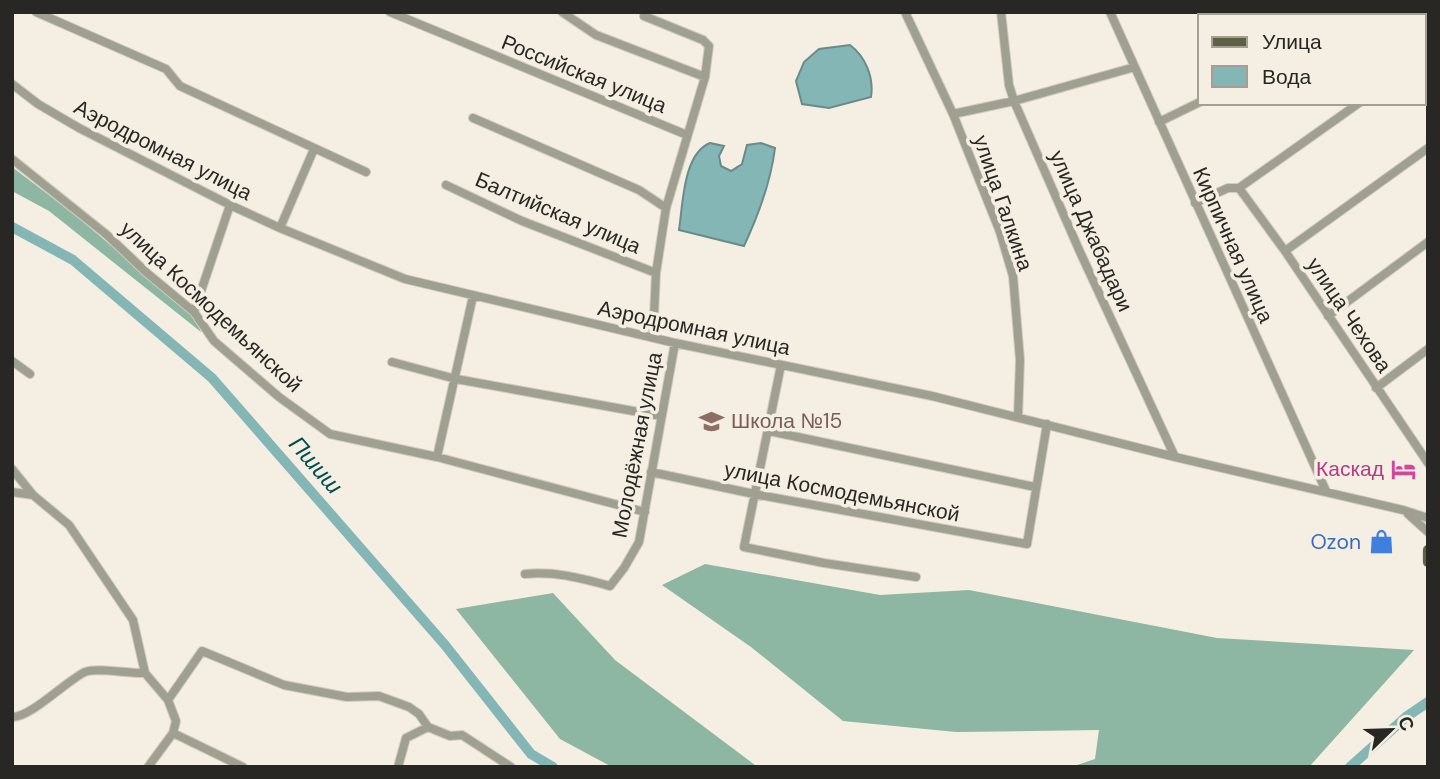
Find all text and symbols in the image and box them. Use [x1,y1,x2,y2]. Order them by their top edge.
legend [1198,14,1426,105]
street label: Российская улица [497,28,671,120]
text: Улица [1262,28,1322,56]
text: Вода [1262,63,1311,91]
street label: Аэродромная улица [69,93,257,207]
street label: улица Галкина [967,131,1039,275]
street label: улица Джабадари [1043,146,1139,316]
street label: Кирпичная улица [1186,163,1280,328]
street label: Балтийская улица [471,165,645,261]
street label: улица Космодемьянской [114,215,308,399]
street label: улица Чехова [1300,252,1398,378]
street label: Аэродромная улица [595,294,793,362]
street label: Молодёжная улица [605,349,669,540]
school or university icon: Школа №15 [697,407,725,435]
place label: Школа №15 [731,407,842,435]
water label: Пшиш [282,430,350,500]
street label: улица Космодемьянской [722,455,962,529]
place label: Каскад [1316,455,1384,483]
hotel icon: Каскад [1390,455,1418,483]
place label: Ozon [1311,528,1361,556]
shop icon: Ozon [1367,528,1395,556]
north arrow [1356,695,1426,765]
text: С [1392,712,1420,735]

